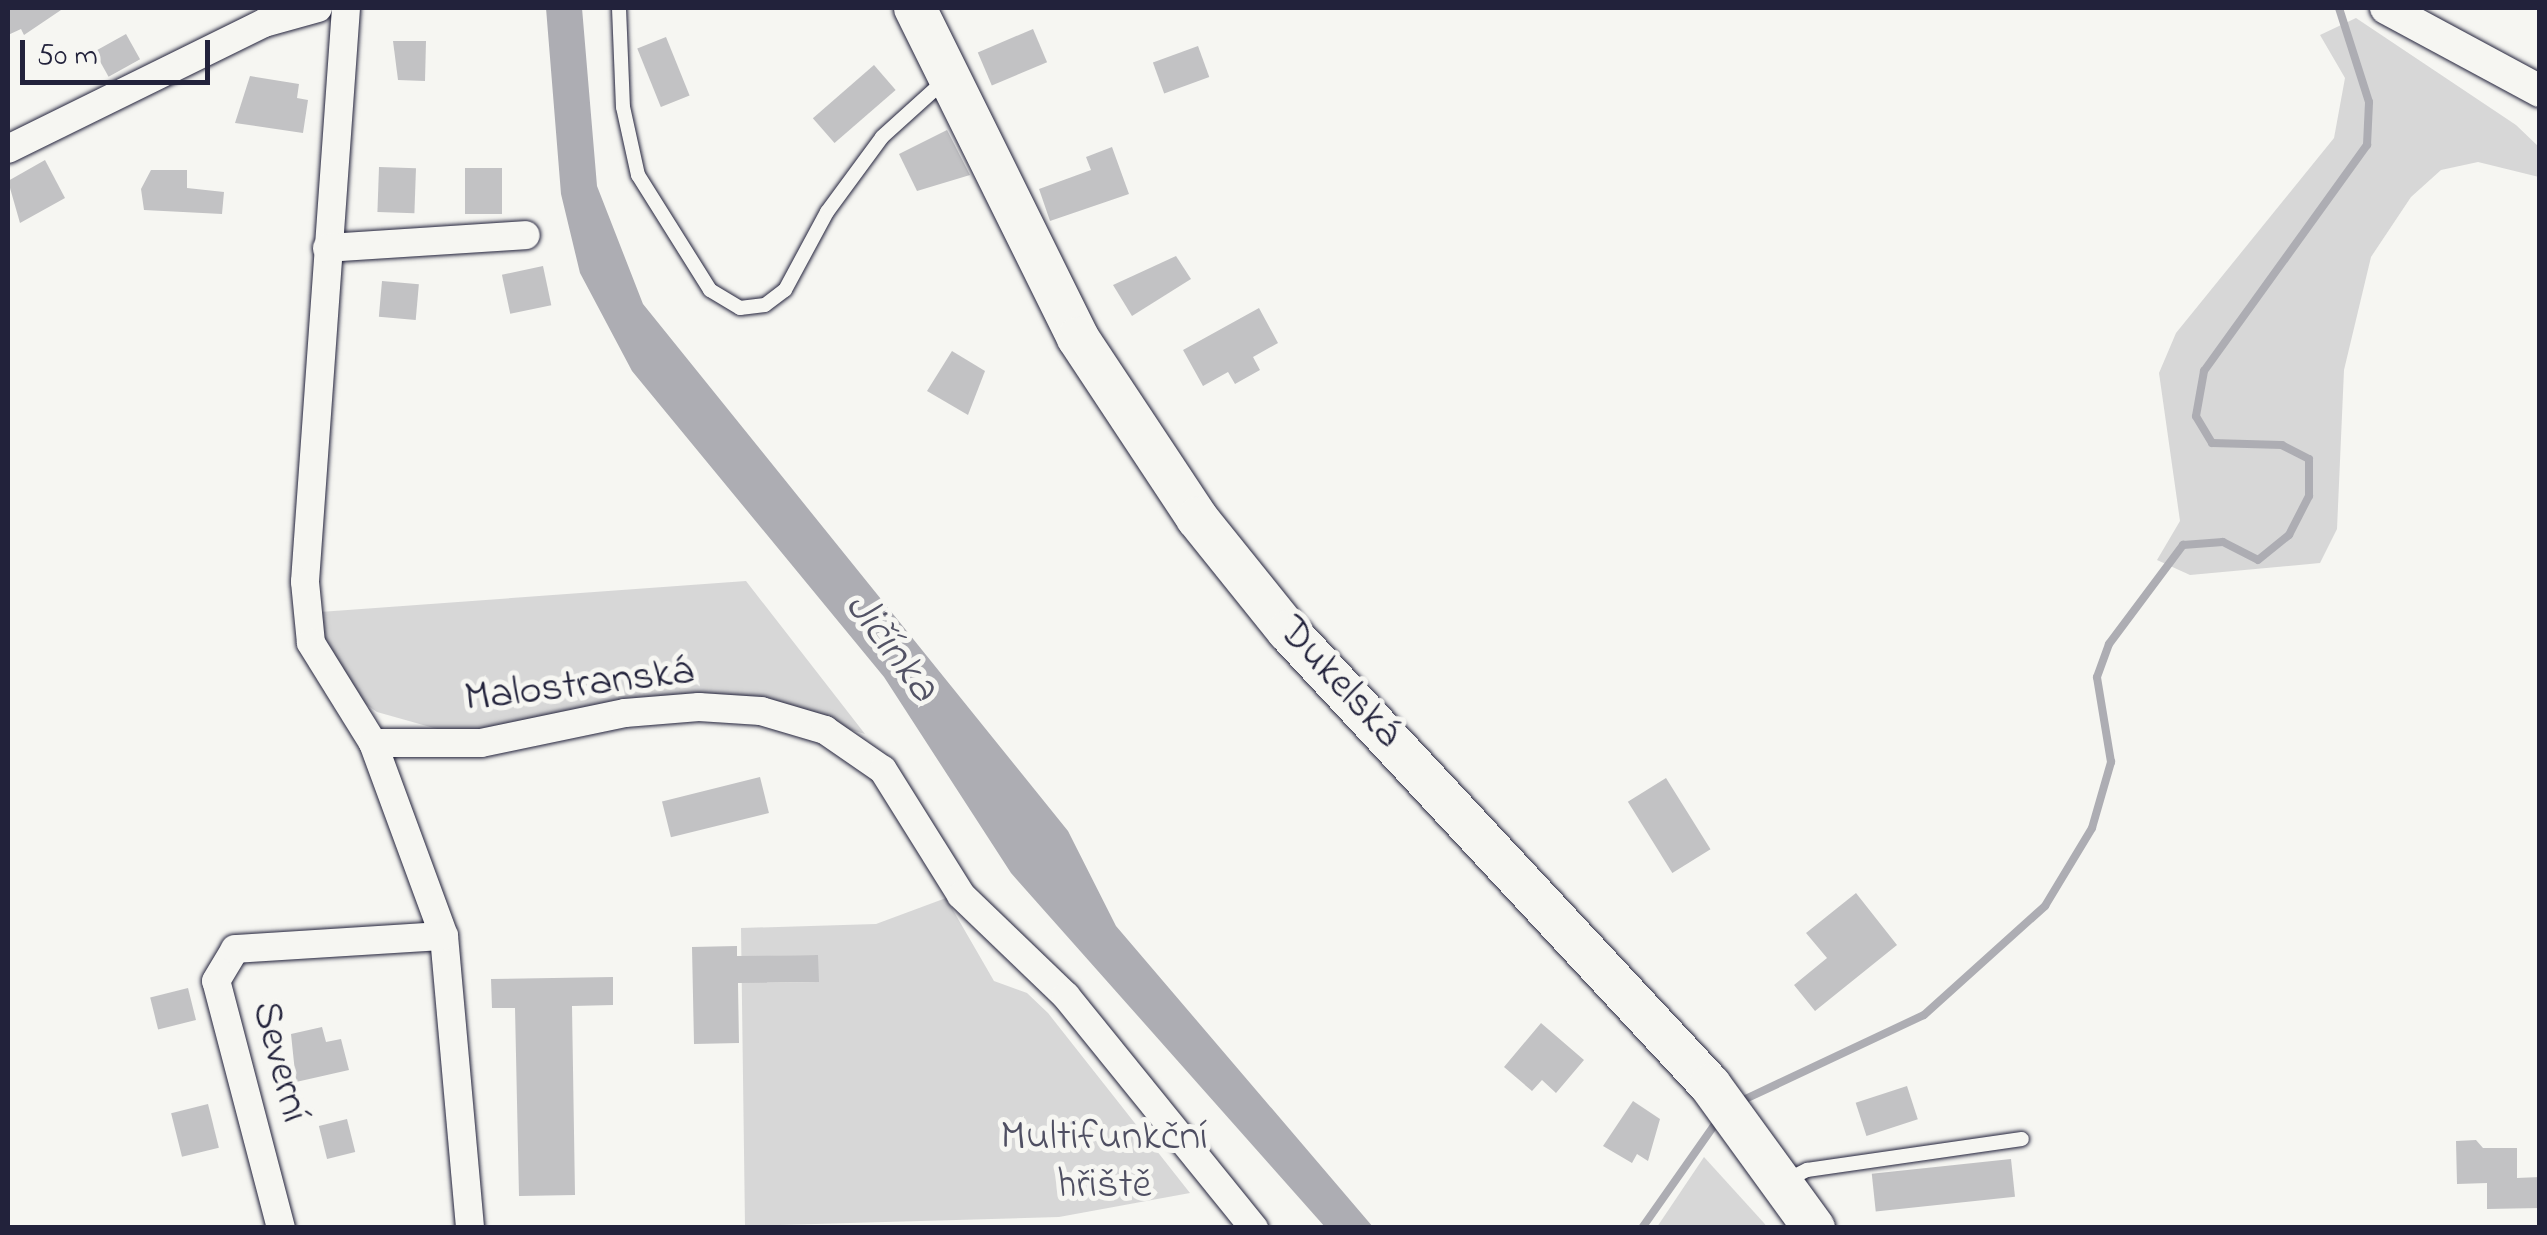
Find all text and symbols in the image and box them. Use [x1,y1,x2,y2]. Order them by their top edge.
scale bar [25,20,215,82]
text: 50 m [37,35,98,79]
water label: Jičínka [831,582,949,714]
street label: Dukelská [1266,607,1412,759]
street label: Malostranská [462,647,696,725]
street label: Severní [239,996,319,1128]
park label: Multifunkční hřiště [1000,1113,1208,1212]

